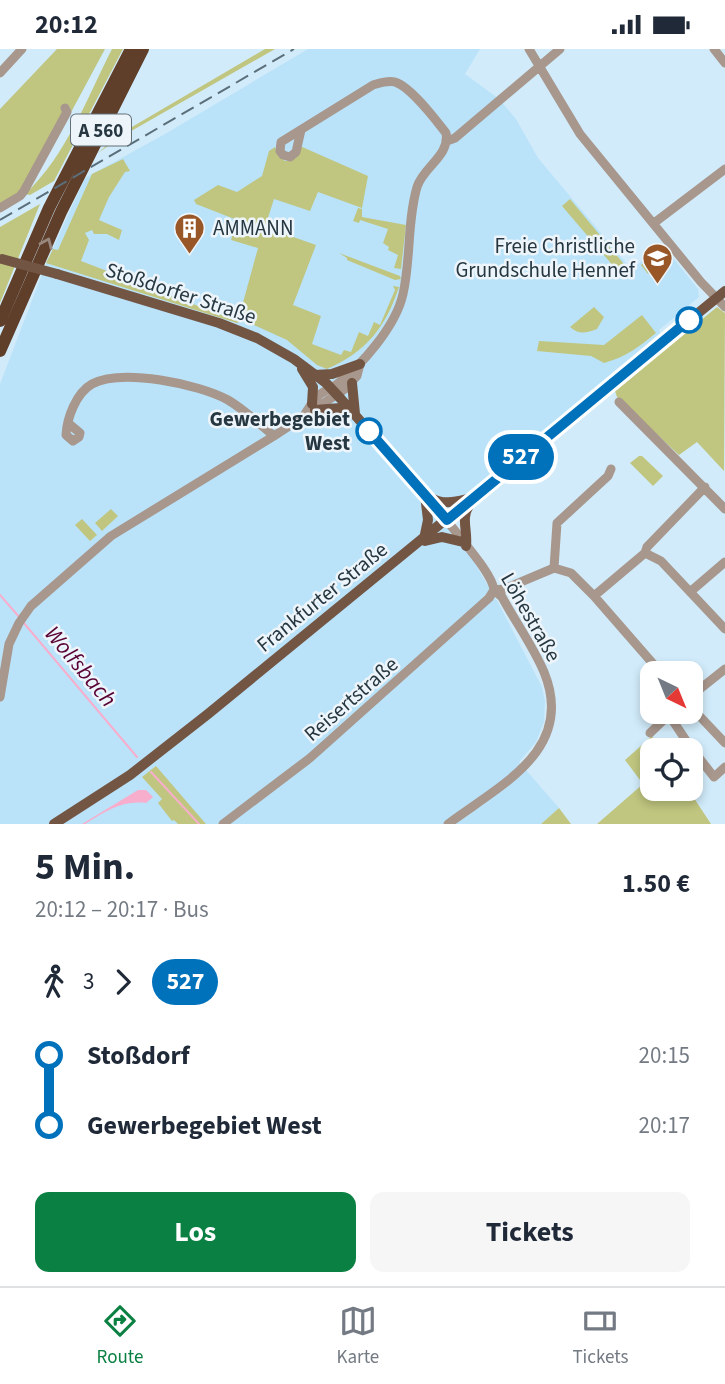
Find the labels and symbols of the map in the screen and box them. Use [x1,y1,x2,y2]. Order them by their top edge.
road number: A 560 [71,115,131,145]
building icon: AMMANN [173,211,207,255]
place label: AMMANN [213,213,294,243]
place label: Freie Christliche Grundschule Hennef [455,231,636,285]
one-way arrow [39,238,53,251]
school or university icon: Freie Christliche Grundschule Hennef [641,241,675,285]
street label: Stoßdorfer Straße [102,254,260,332]
unlabelled marker [676,307,702,333]
place label: Gewerbegebiet West [210,404,350,458]
marker: Gewerbegebiet West [356,418,382,444]
line badge: 527 [481,434,561,480]
street label: Frankfurter Straße [250,535,394,659]
street label: Löhestraße [493,567,569,667]
water label: Wolfsbach [37,618,124,714]
street label: Reisertstraße [297,650,405,748]
north arrow [640,661,704,725]

